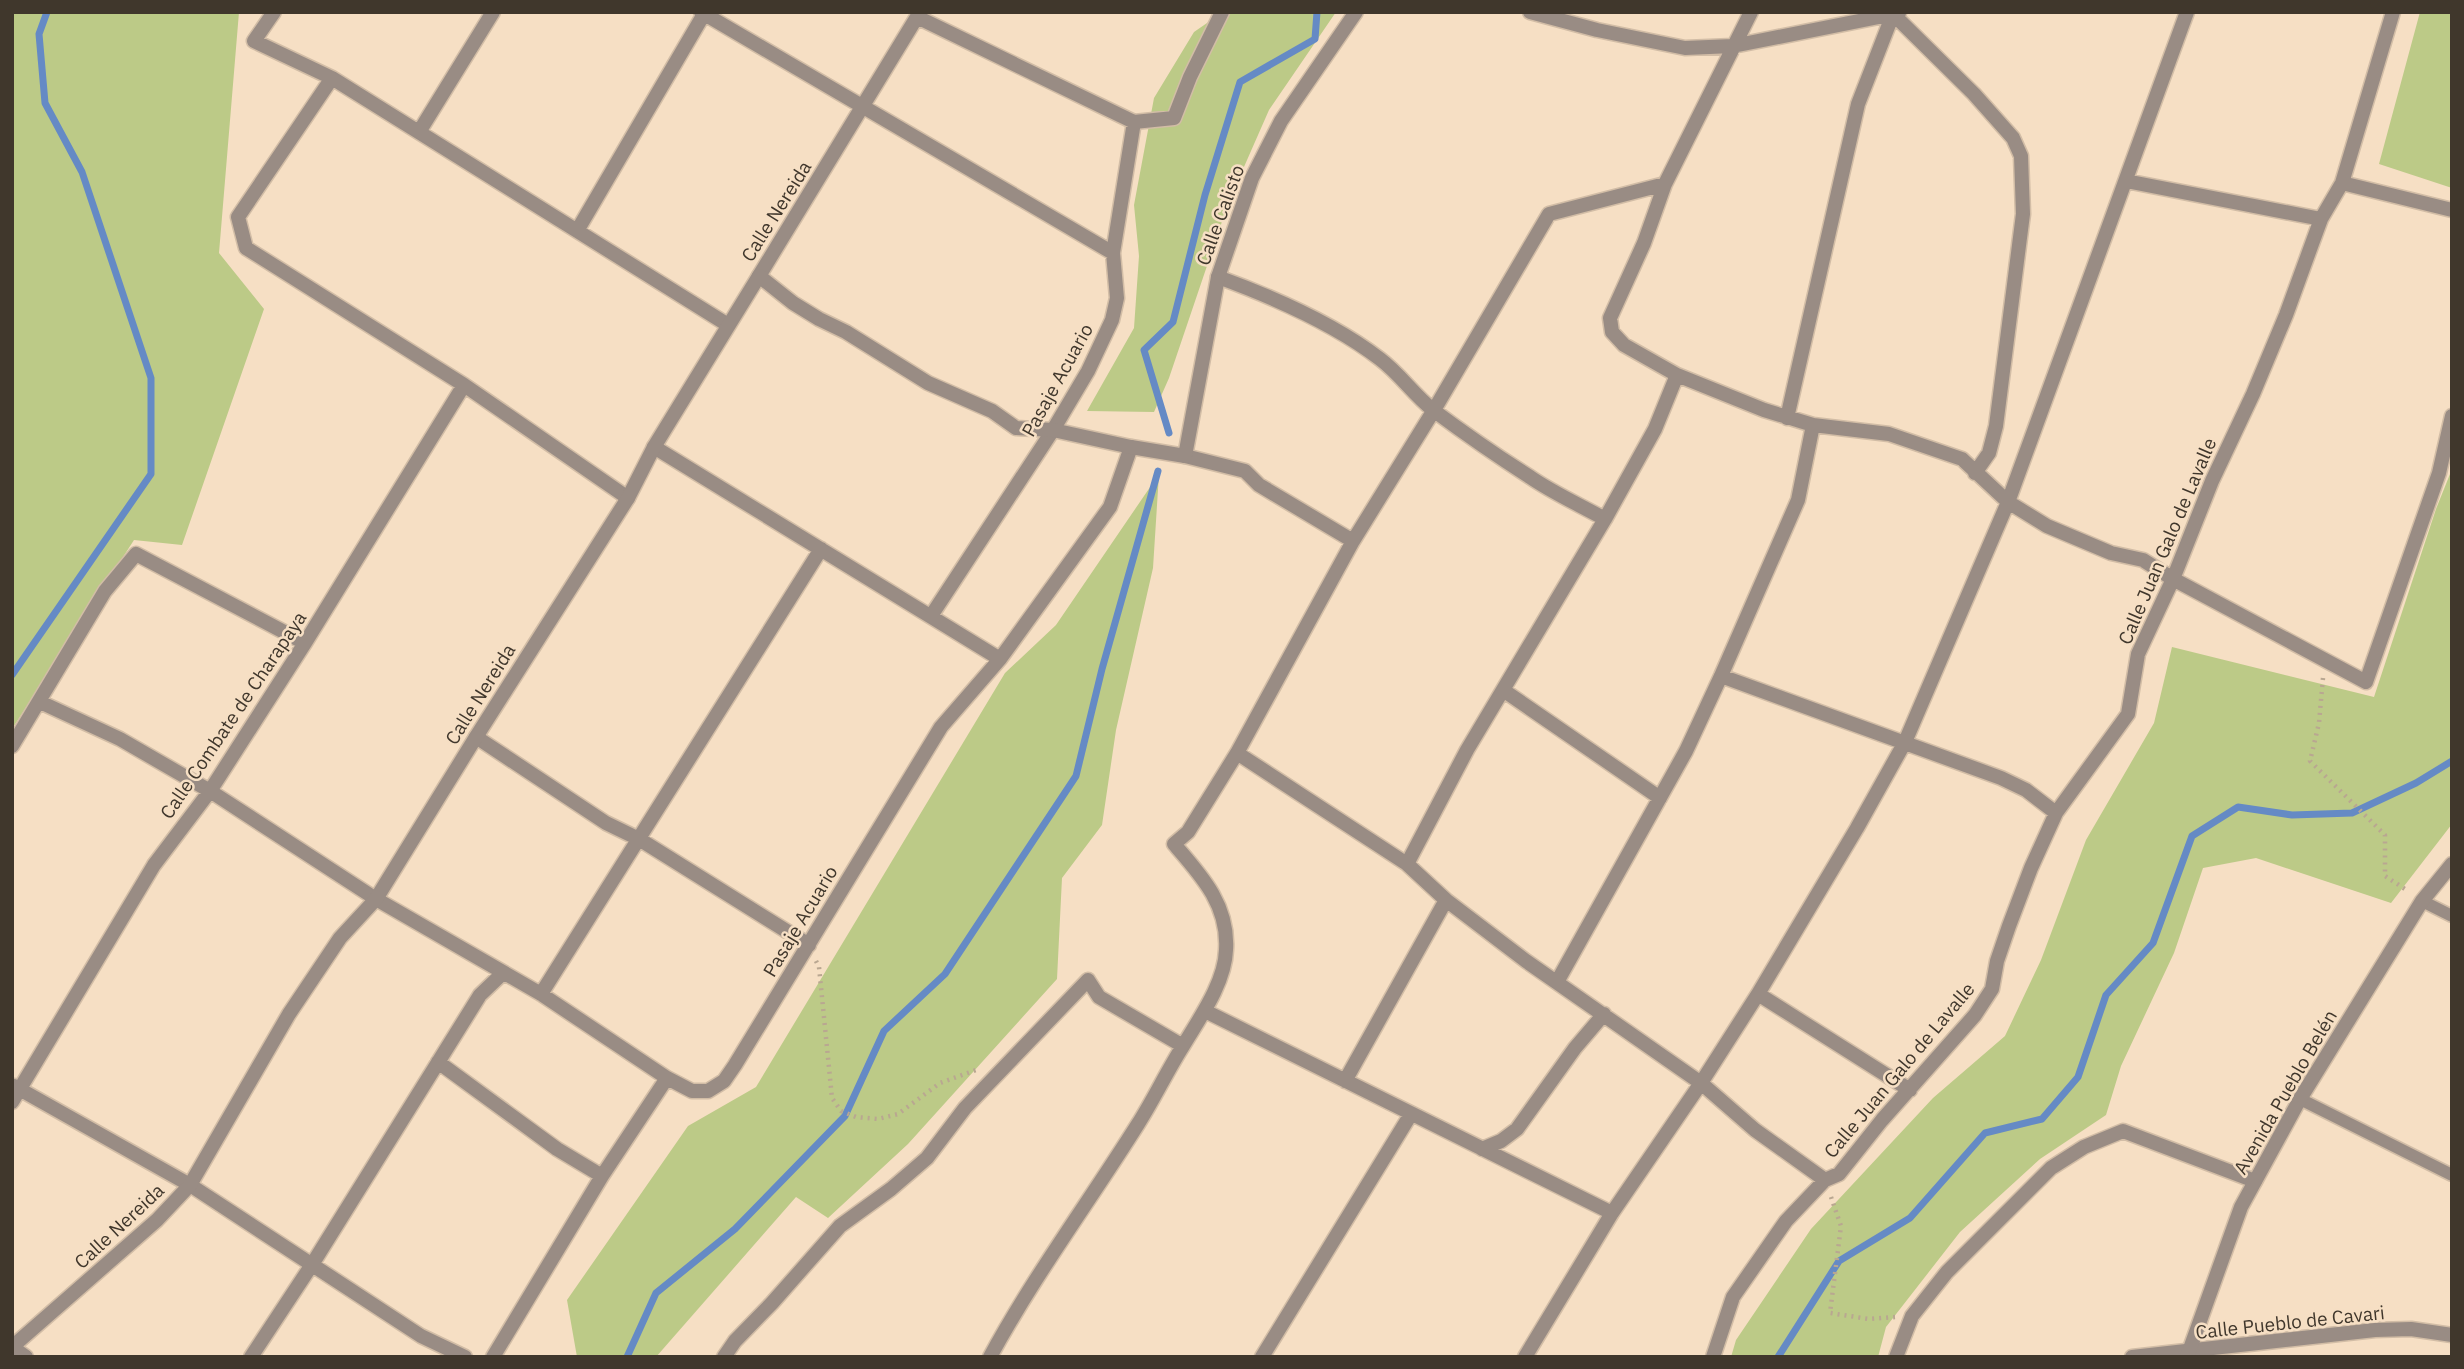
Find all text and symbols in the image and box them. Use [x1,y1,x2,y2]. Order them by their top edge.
street label: Calle Nereida [736,156,816,266]
street label: Calle Calisto [1191,161,1249,269]
street label: Pasaje Acuario [1016,319,1098,441]
street label: Calle Juan Galo de Lavalle [2113,434,2221,648]
street label: Calle Combate de Charapaya [155,607,311,823]
street label: Calle Nereida [440,639,520,749]
street label: Pasaje Acuario [757,861,843,981]
street label: Calle Juan Galo de Lavalle [1818,977,1980,1163]
street label: Avenida Pueblo Belén [2228,1006,2342,1178]
street label: Calle Nereida [69,1178,169,1274]
street label: Calle Pueblo de Cavari [2194,1300,2386,1344]

